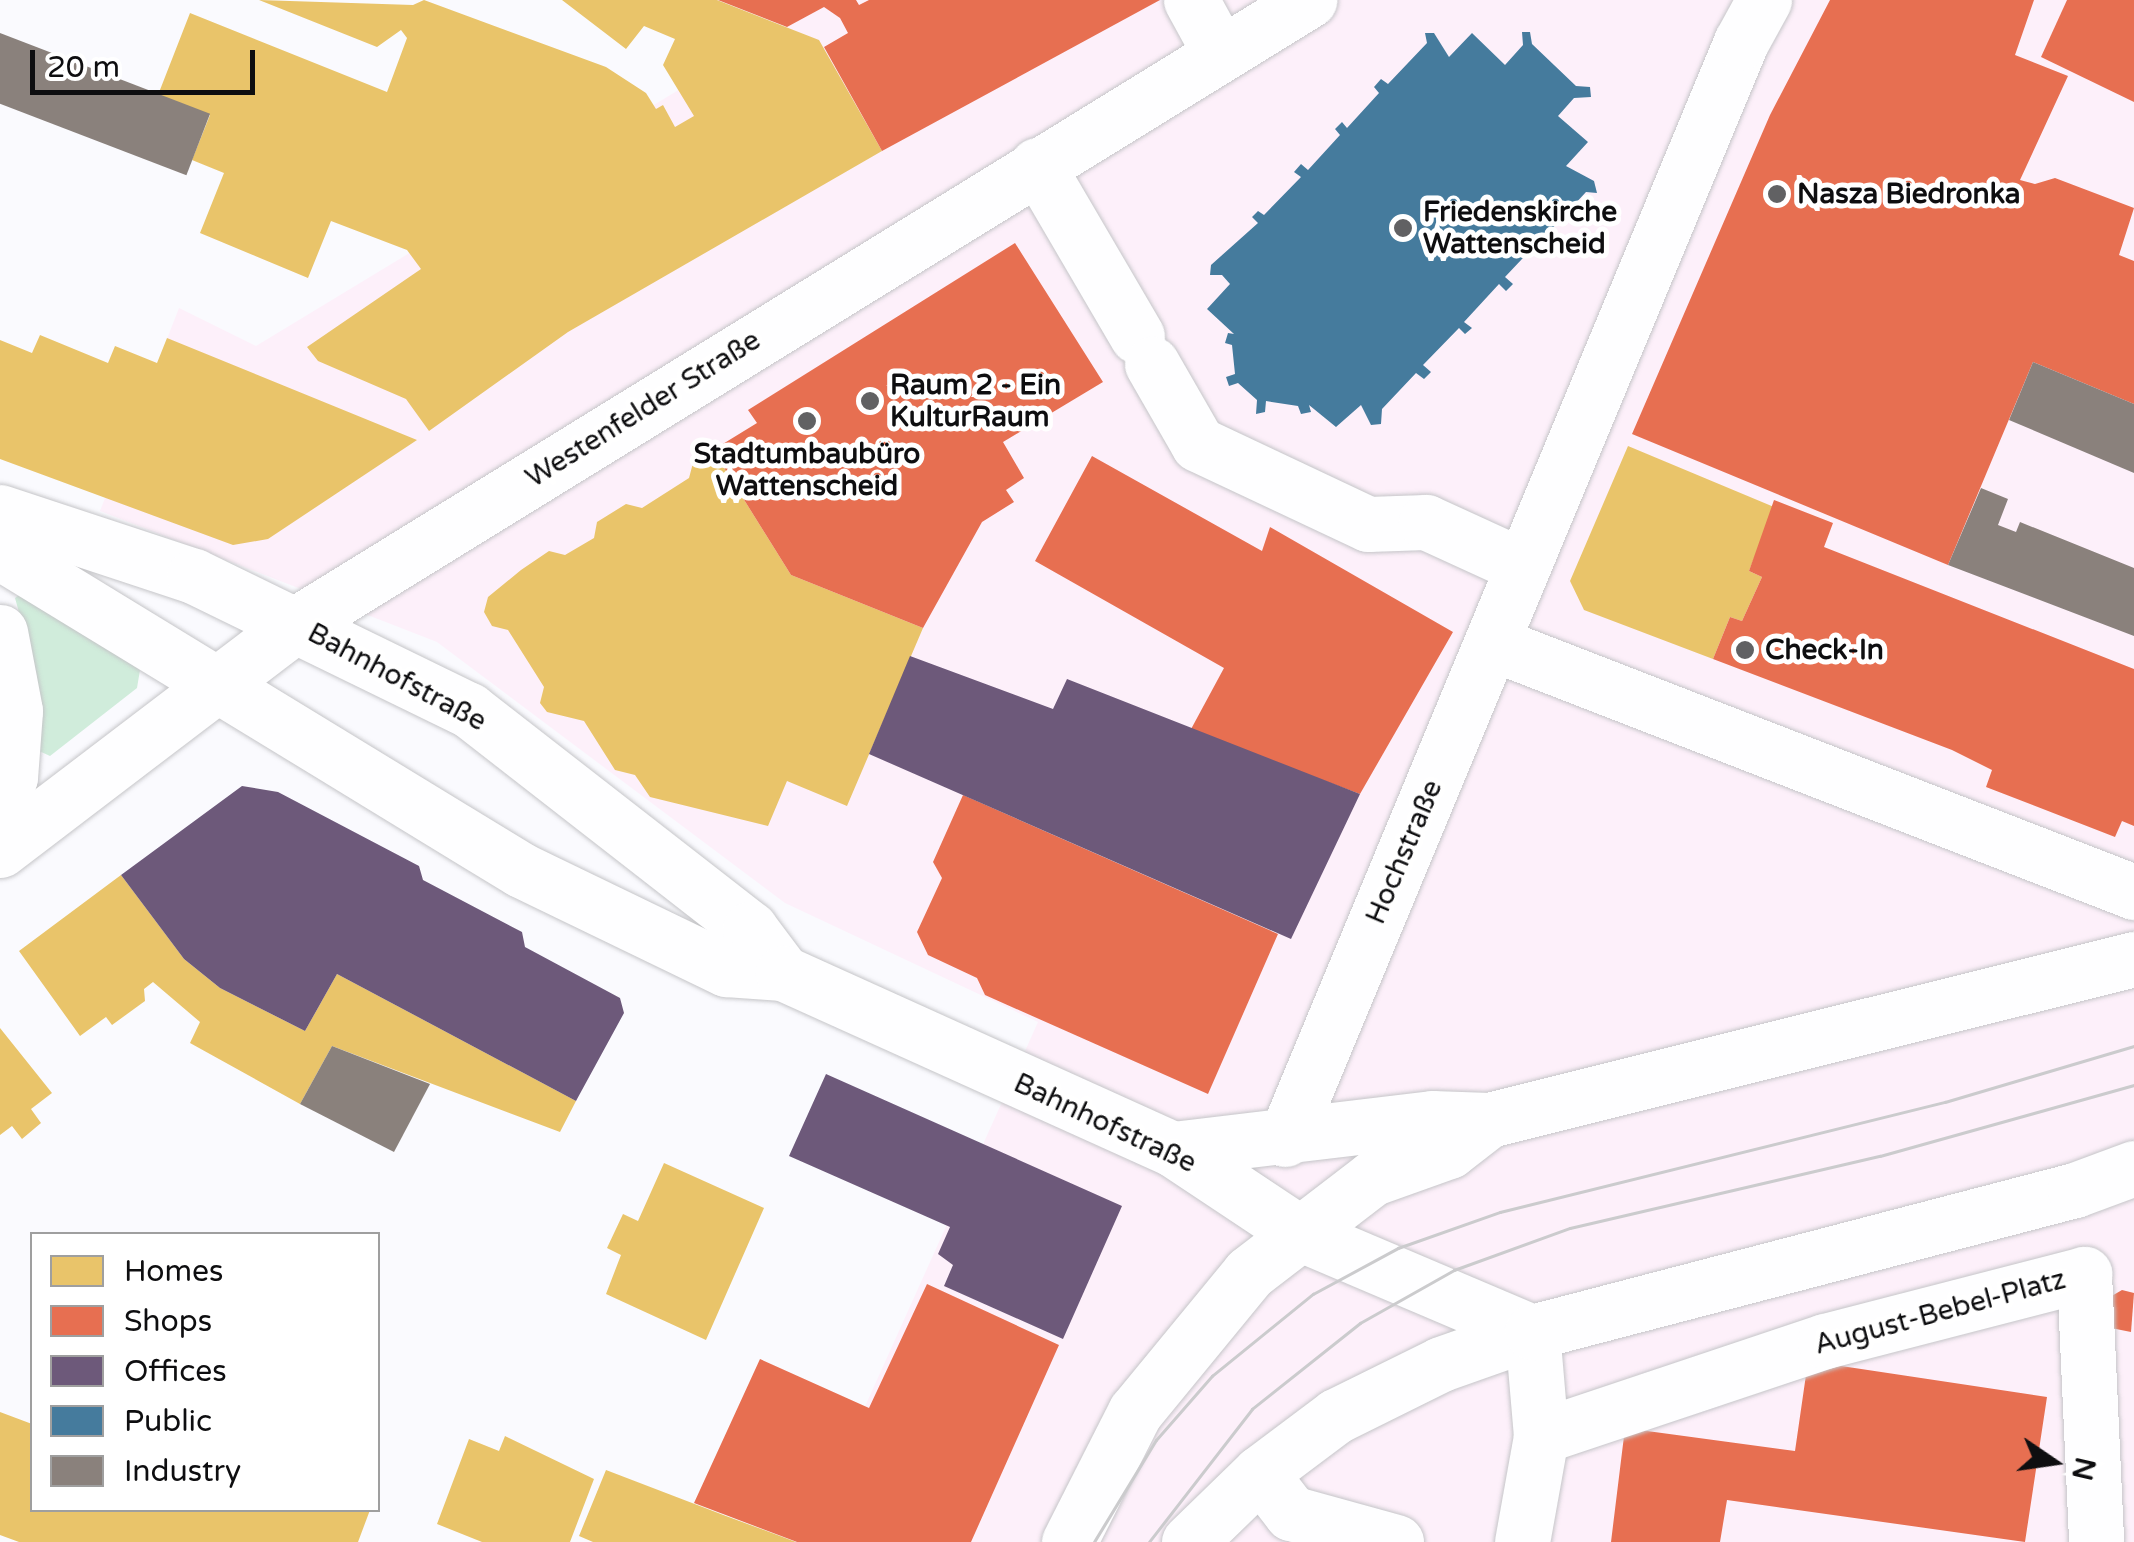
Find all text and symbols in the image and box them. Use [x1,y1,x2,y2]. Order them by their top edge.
scale bar [35,30,260,92]
text: 20 m [47,49,120,86]
place label: Nasza Biedronka [1797,177,2020,211]
marker: Nasza Biedronka [1766,183,1788,205]
place label: Friedenskirche Wattenscheid [1423,195,1617,261]
marker: Friedenskirche Wattenscheid [1392,217,1414,239]
street label: Westenfelder Straße [520,323,766,495]
place label: Raum 2 - Ein KulturRaum [890,368,1061,434]
marker: Raum 2 - Ein KulturRaum [859,390,881,412]
marker: Stadtumbaubüro Wattenscheid [796,410,818,432]
place label: Stadtumbaubüro Wattenscheid [694,437,920,503]
street label: Bahnhofstraße [302,616,492,738]
place label: Check-In [1765,633,1884,667]
marker: Check-In [1734,639,1756,661]
street label: Hochstraße [1359,775,1449,929]
street label: Bahnhofstraße [1009,1066,1201,1180]
legend [30,1232,380,1512]
text: Homes [124,1253,223,1290]
street label: August-Bebel-Platz [1811,1262,2069,1362]
text: Shops [124,1303,212,1340]
text: Offices [124,1353,227,1390]
text: Public [124,1403,212,1440]
north arrow [2004,1412,2104,1512]
text: Industry [124,1453,241,1490]
text: N [2064,1454,2102,1484]

